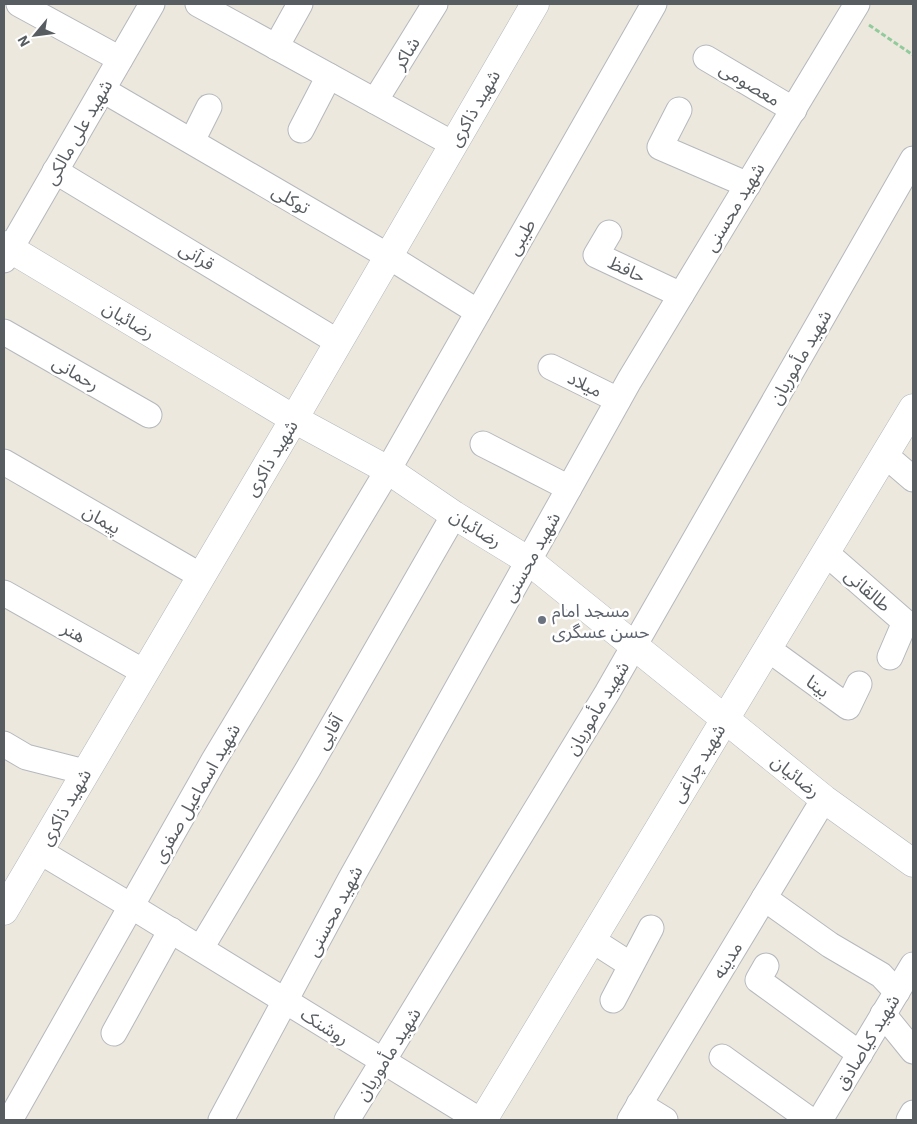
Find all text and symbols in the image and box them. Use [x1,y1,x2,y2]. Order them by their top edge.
north arrow [10,10,60,60]
text: N [13,33,34,50]
street label: شاکر [387,33,425,74]
street label: معصومی [715,57,785,111]
street label: شهید ذاکری [443,65,505,151]
street label: شهید علی مالکی [39,75,117,189]
street label: شهید محسنی [699,158,769,256]
street label: توکلی [268,179,314,219]
street label: طیبی [501,215,541,259]
street label: قرآنی [175,237,219,275]
street label: حافظ [605,250,649,288]
street label: رضائیان [99,296,159,344]
street label: شهید مأموریان [764,306,836,408]
street label: رحمانی [48,350,104,396]
street label: میلاد [564,366,606,402]
street label: شهید ذاکری [239,416,303,500]
street label: پیمان [79,499,125,539]
street label: رضائیان [446,503,506,553]
street label: شهید محسنی [497,508,565,606]
street label: طالقانی [840,563,896,617]
place label: مسجد امام حسن عسگری [552,599,650,643]
marker: مسجد امام حسن عسگری [536,614,548,626]
street label: هنر [57,616,90,648]
street label: شهید مأموریان [560,657,634,759]
street label: بیتا [802,670,834,702]
street label: آقایی [310,710,348,753]
street label: شهید اسماعیل صفری [147,719,245,867]
street label: شهید چراغی [666,720,730,807]
street label: رضائیان [767,749,825,803]
street label: شهید ذاکری [34,764,96,850]
street label: شهید محسنی [301,862,367,960]
street label: مدینه [707,937,747,983]
street label: شهید کیاصادق [830,990,904,1094]
street label: روشنک [297,1002,353,1050]
street label: شهید مأموریان [350,1003,426,1105]

